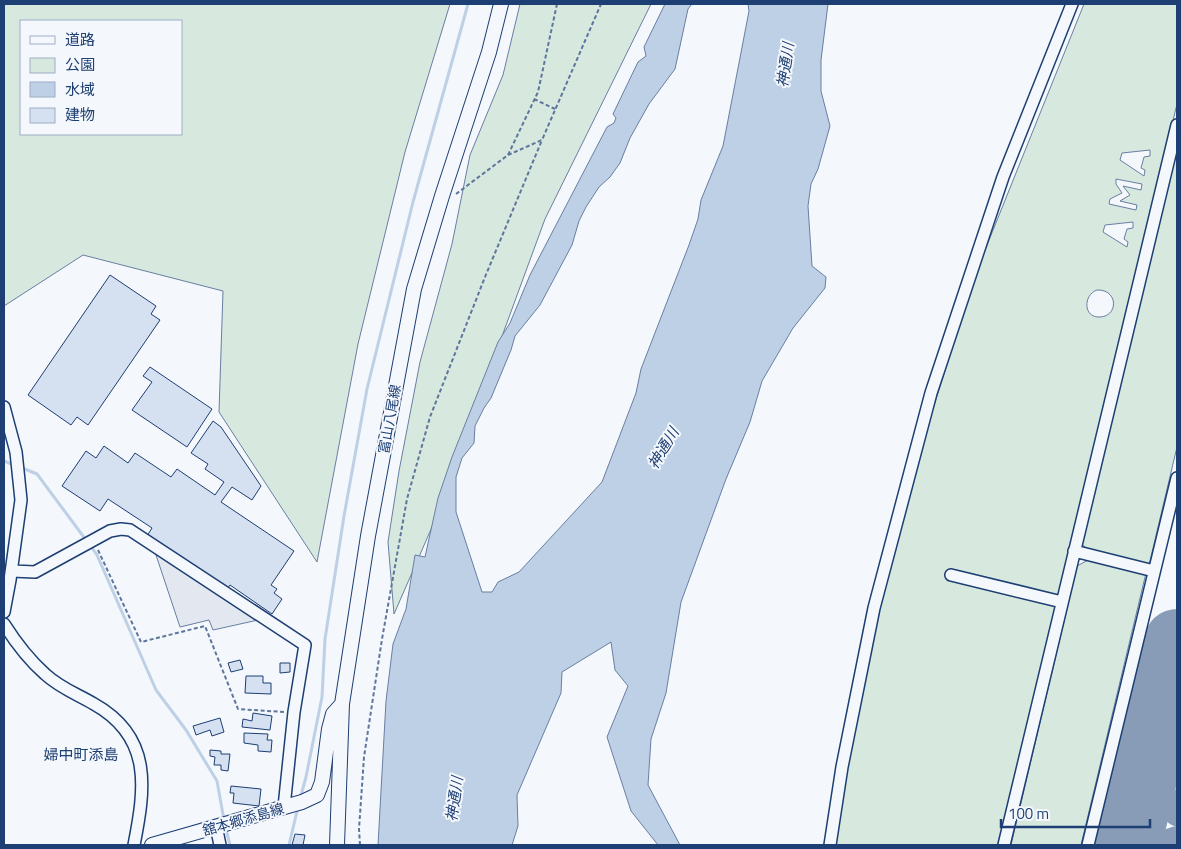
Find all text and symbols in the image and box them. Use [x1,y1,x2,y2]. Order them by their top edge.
legend [20,20,182,135]
text: 道路 [65,28,95,51]
water label: 神通川 [770,39,800,89]
text: 公園 [65,53,95,76]
text: 水域 [65,78,95,101]
text: 建物 [65,103,95,126]
street label: 富山八尾線 [373,383,405,455]
water label: 神通川 [642,421,685,473]
district label: 婦中町添島 [43,743,119,766]
water label: 神通川 [439,773,469,823]
scale bar [1001,796,1150,828]
street label: 舘本郷添島線 [200,797,286,841]
text: 100 m [1008,802,1049,825]

